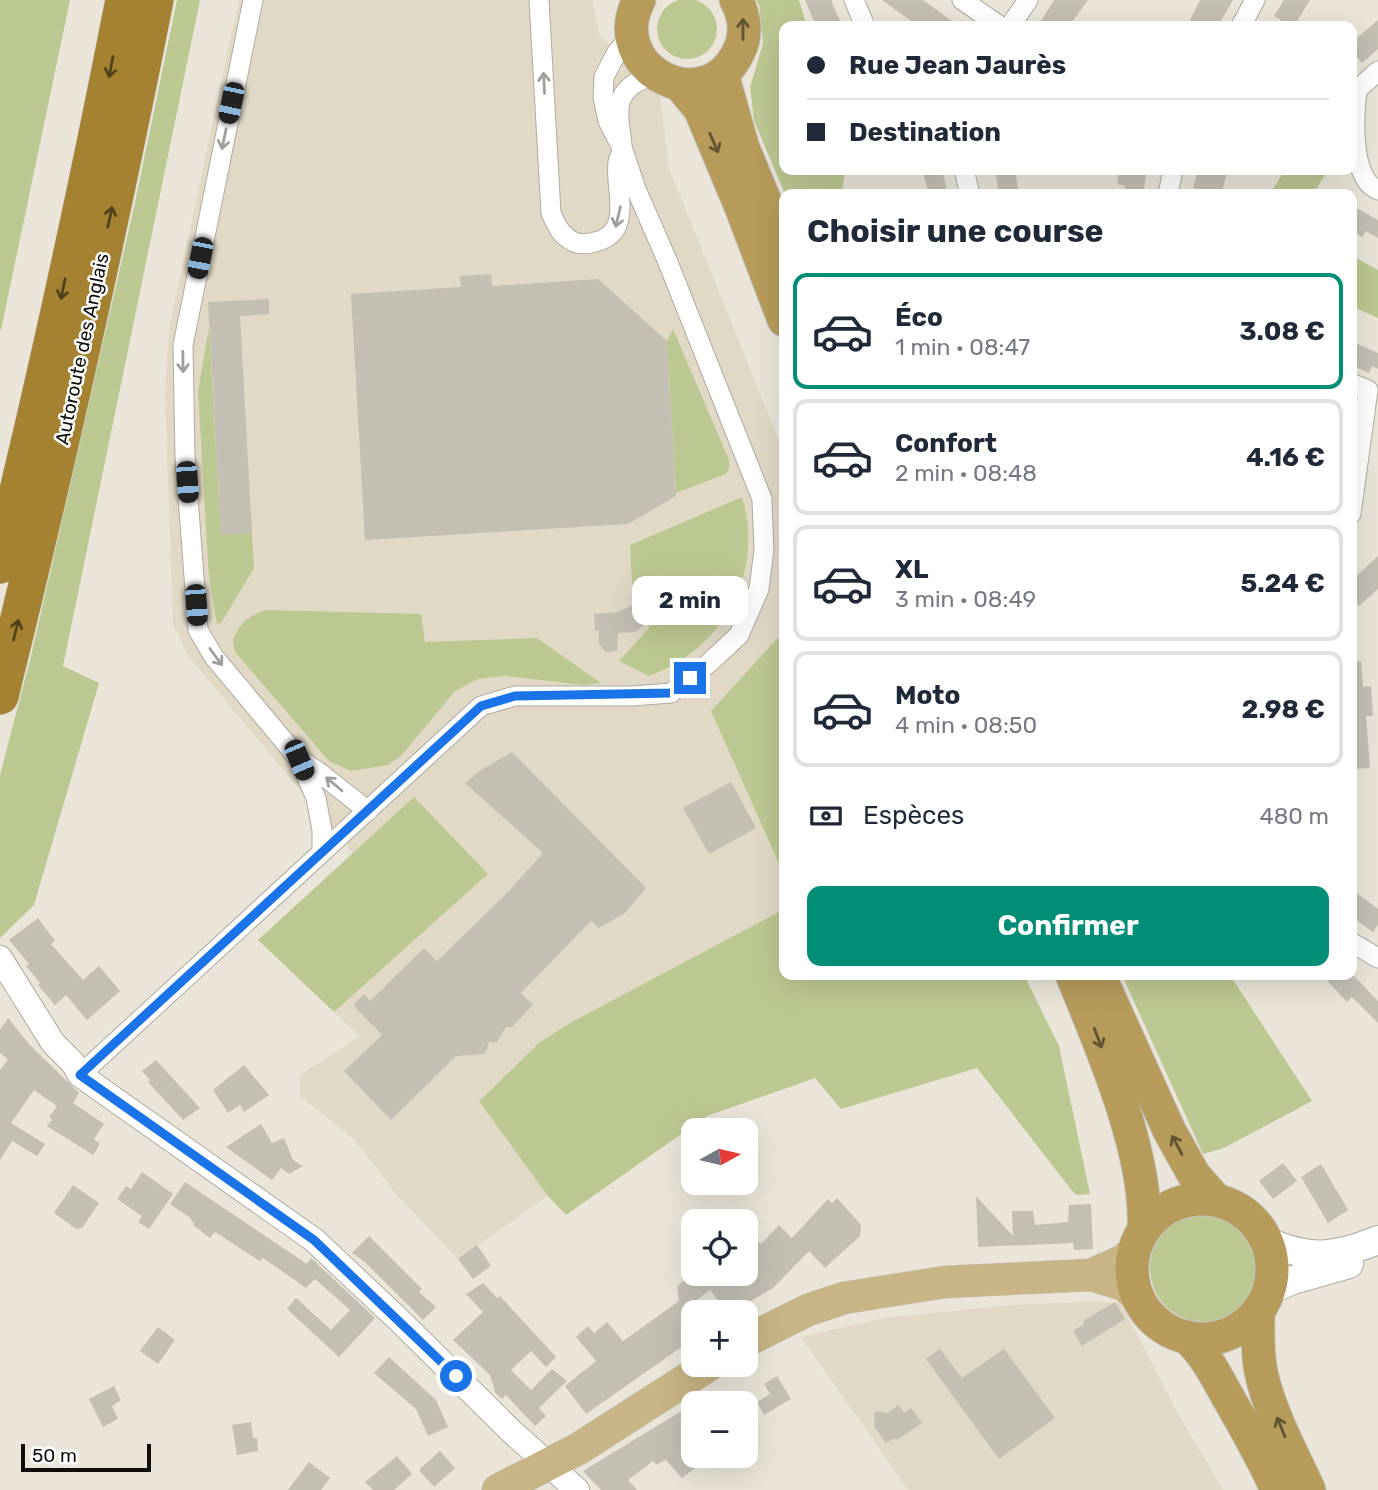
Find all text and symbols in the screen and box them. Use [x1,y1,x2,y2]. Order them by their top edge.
one-way arrow [736,18,750,41]
text: Rue Jean Jaurès [849,50,1066,81]
one-way arrow [103,55,117,78]
one-way arrow [537,73,550,95]
car [217,80,246,126]
text: Destination [849,117,1001,148]
one-way arrow [216,127,230,150]
one-way arrow [708,131,721,153]
one-way arrow [610,205,623,227]
one-way arrow [104,206,118,229]
text: Choisir une course [807,212,1104,250]
car [186,235,215,281]
street label: Autoroute des Anglais [50,251,114,447]
one-way arrow [56,277,70,300]
icon: car [811,300,874,363]
text: Éco [895,302,943,333]
text: 3.08 € [1239,316,1325,347]
text: 1 min · 08:47 [895,333,1030,361]
one-way arrow [176,350,190,373]
icon: car [811,426,874,489]
text: Confort [895,428,997,459]
text: 4.16 € [1246,442,1325,473]
text: 2 min · 08:48 [895,459,1037,487]
car [176,460,199,504]
icon: car [811,552,874,615]
text: XL [895,554,928,585]
text: 5.24 € [1240,568,1325,599]
callout: 2 min [632,576,748,626]
car [185,583,208,627]
text: 3 min · 08:49 [895,585,1036,613]
text: 2 min [659,586,721,614]
one-way arrow [10,619,23,642]
one-way arrow [209,647,223,666]
route end [674,662,706,694]
icon: car [811,678,874,741]
text: Moto [895,680,960,711]
text: 2.98 € [1242,694,1325,725]
text: 4 min · 08:50 [895,711,1037,739]
car [282,737,317,783]
one-way arrow [325,776,343,792]
icon: cash [807,797,845,835]
text: Espèces [863,800,964,831]
text: 480 m [1259,802,1329,830]
button: Confirmer [807,886,1329,966]
one-way arrow [1092,1027,1105,1048]
north arrow [681,1118,758,1195]
map controls [681,1118,758,1468]
one-way arrow [1170,1135,1184,1156]
button: locate [681,1209,758,1286]
button: + [681,1300,758,1377]
route start [440,1360,472,1392]
button: − [681,1391,758,1468]
one-way arrow [1274,1417,1287,1439]
scale bar [21,1441,150,1473]
text: 50 m [32,1444,77,1467]

